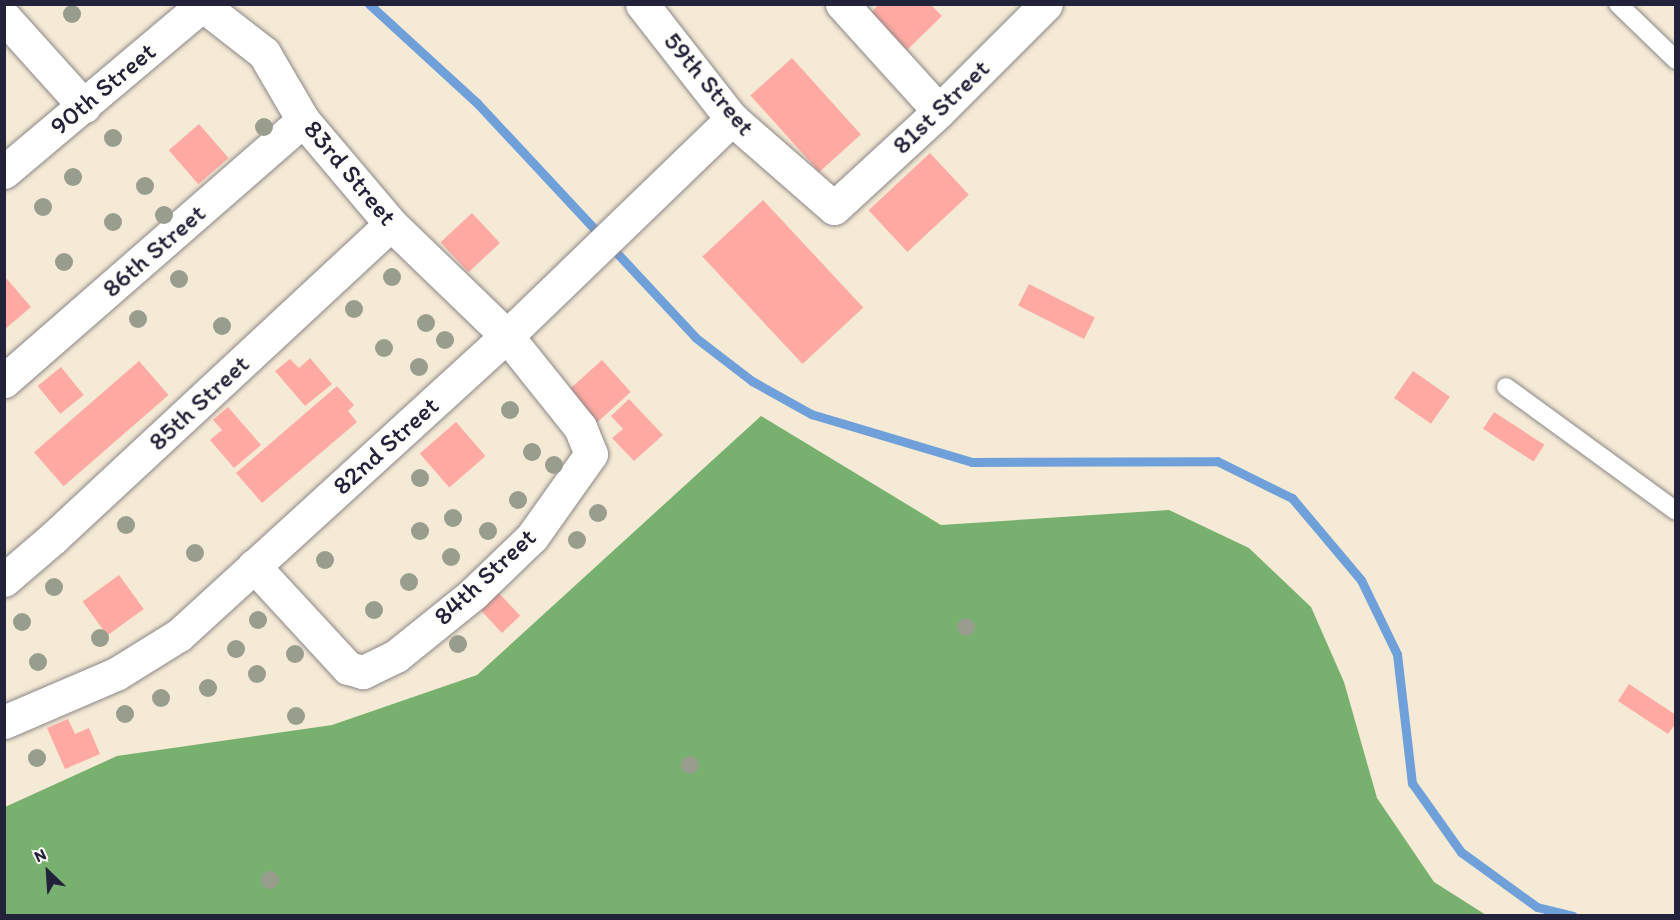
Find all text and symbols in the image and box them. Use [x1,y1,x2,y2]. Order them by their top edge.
street label: 59th Street [657,26,761,142]
street label: 90th Street [44,36,162,142]
street label: 81st Street [886,53,996,161]
street label: 83rd Street [297,114,403,232]
street label: 86th Street [96,198,212,304]
street label: 85th Street [142,349,256,457]
street label: 82nd Street [327,391,445,501]
street label: 84th Street [428,522,542,632]
north arrow [18,842,78,902]
text: N [31,844,49,866]

